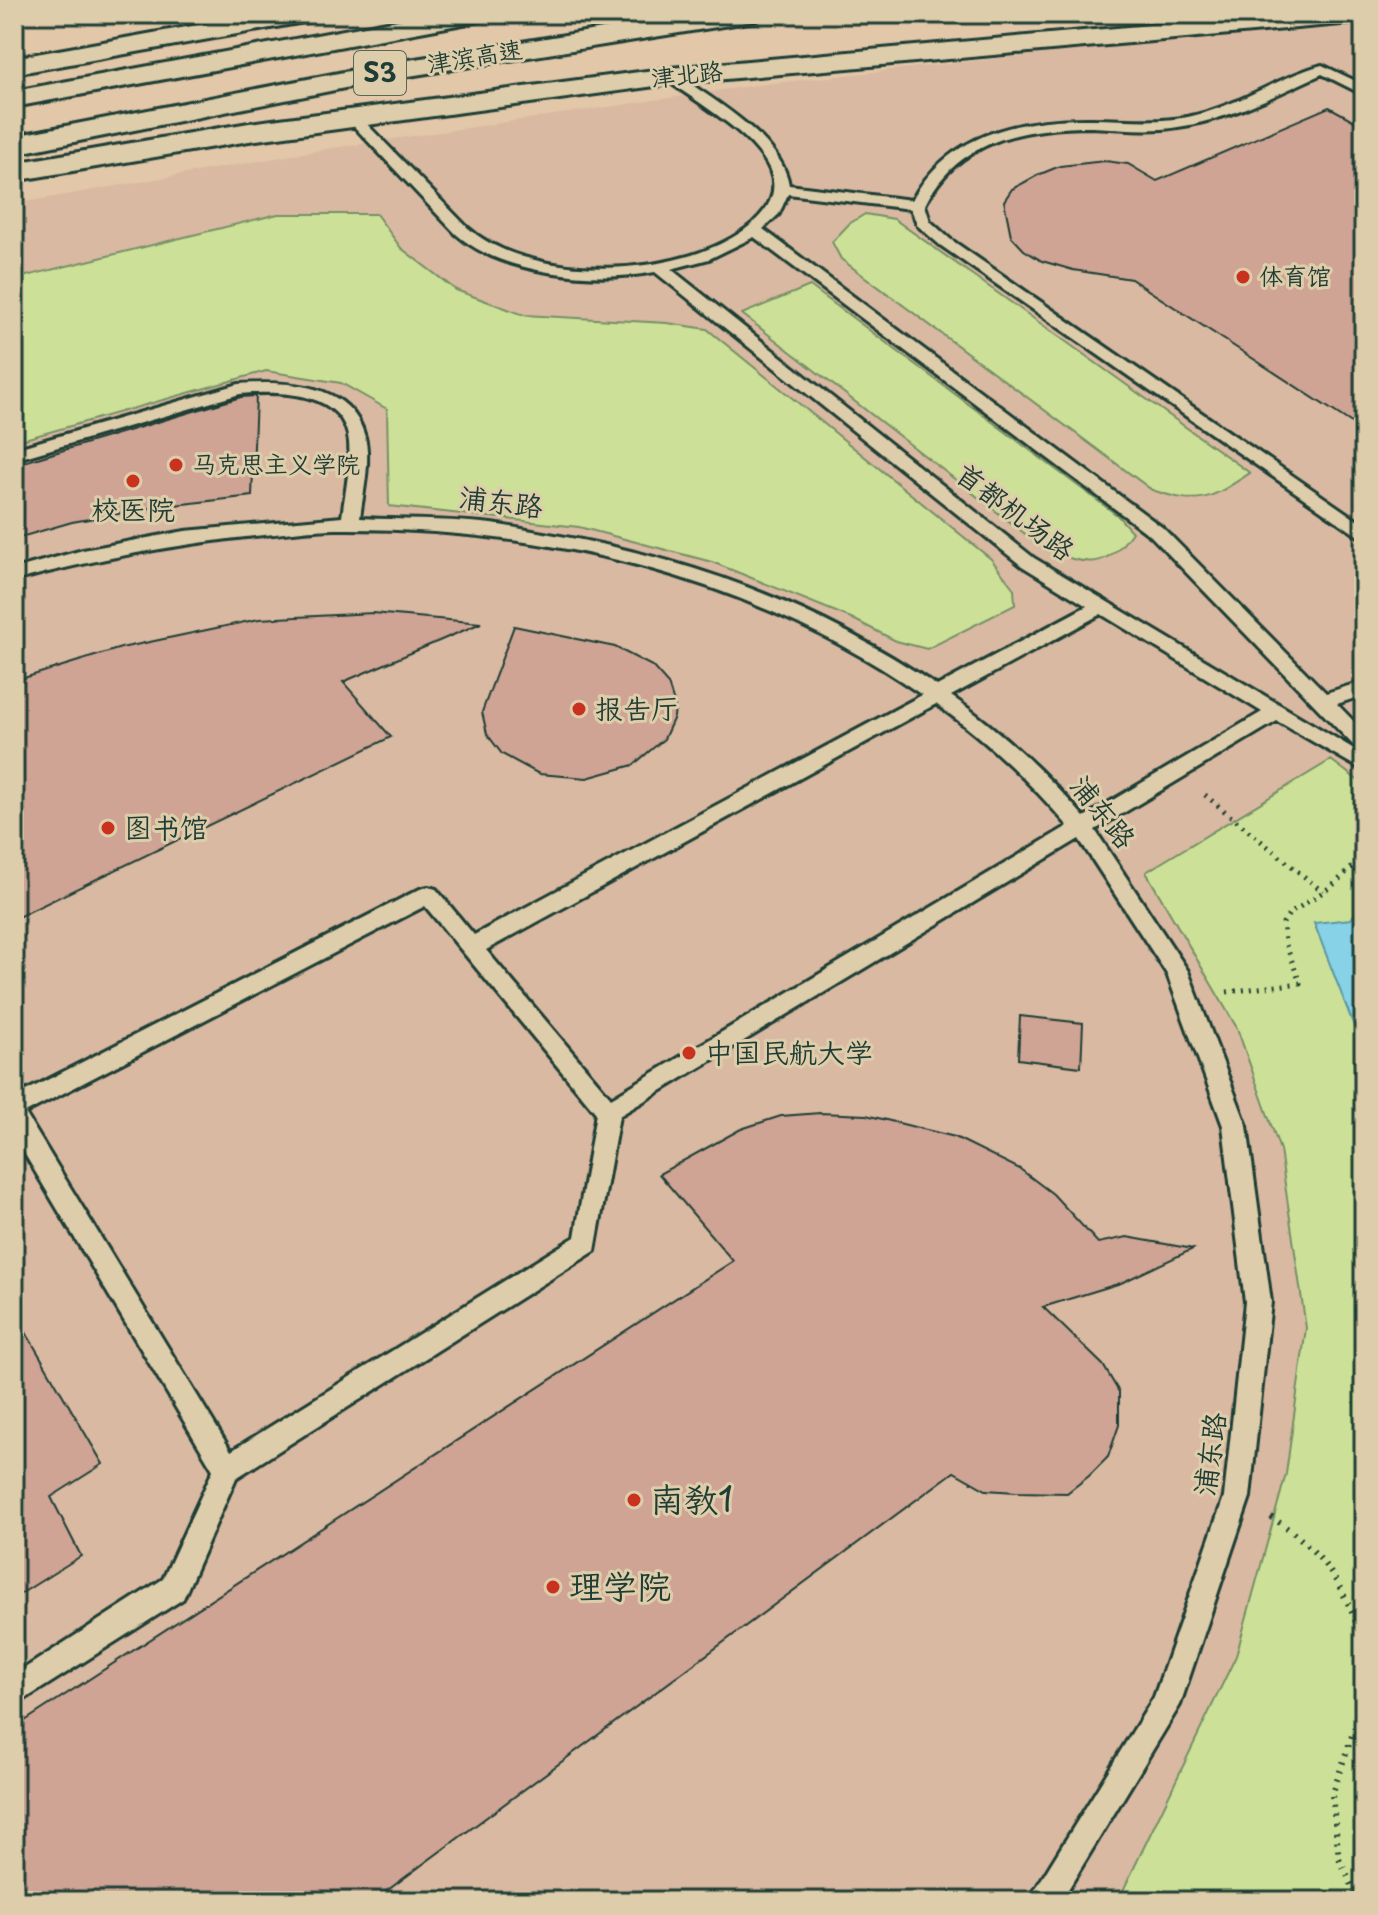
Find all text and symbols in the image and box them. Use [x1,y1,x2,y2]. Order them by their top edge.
street label: 津滨高速 [424,30,525,80]
road number: S3 [354,51,406,95]
street label: 津北路 [649,51,724,95]
place label: 体育馆 [1259,257,1331,293]
marker: 体育馆 [1234,268,1252,286]
place label: 马克思主义学院 [192,445,360,481]
street label: 首都机场路 [947,451,1085,570]
marker: 马克思主义学院 [167,456,185,474]
marker: 校医院 [124,472,142,490]
street label: 浦东路 [457,474,545,527]
place label: 校医院 [91,487,175,530]
place label: 报告厅 [595,686,679,729]
marker: 报告厅 [570,700,588,718]
street label: 浦东路 [1061,765,1147,857]
place label: 图书馆 [124,805,208,848]
marker: 图书馆 [99,819,117,837]
place label: 中国民航大学 [705,1030,873,1073]
marker: 中国民航大学 [680,1044,698,1062]
street label: 浦东路 [1181,1409,1236,1498]
place label: 南教1 [650,1472,733,1524]
marker: 南教1 [625,1491,643,1509]
place label: 理学院 [569,1559,671,1611]
marker: 理学院 [544,1578,562,1596]

